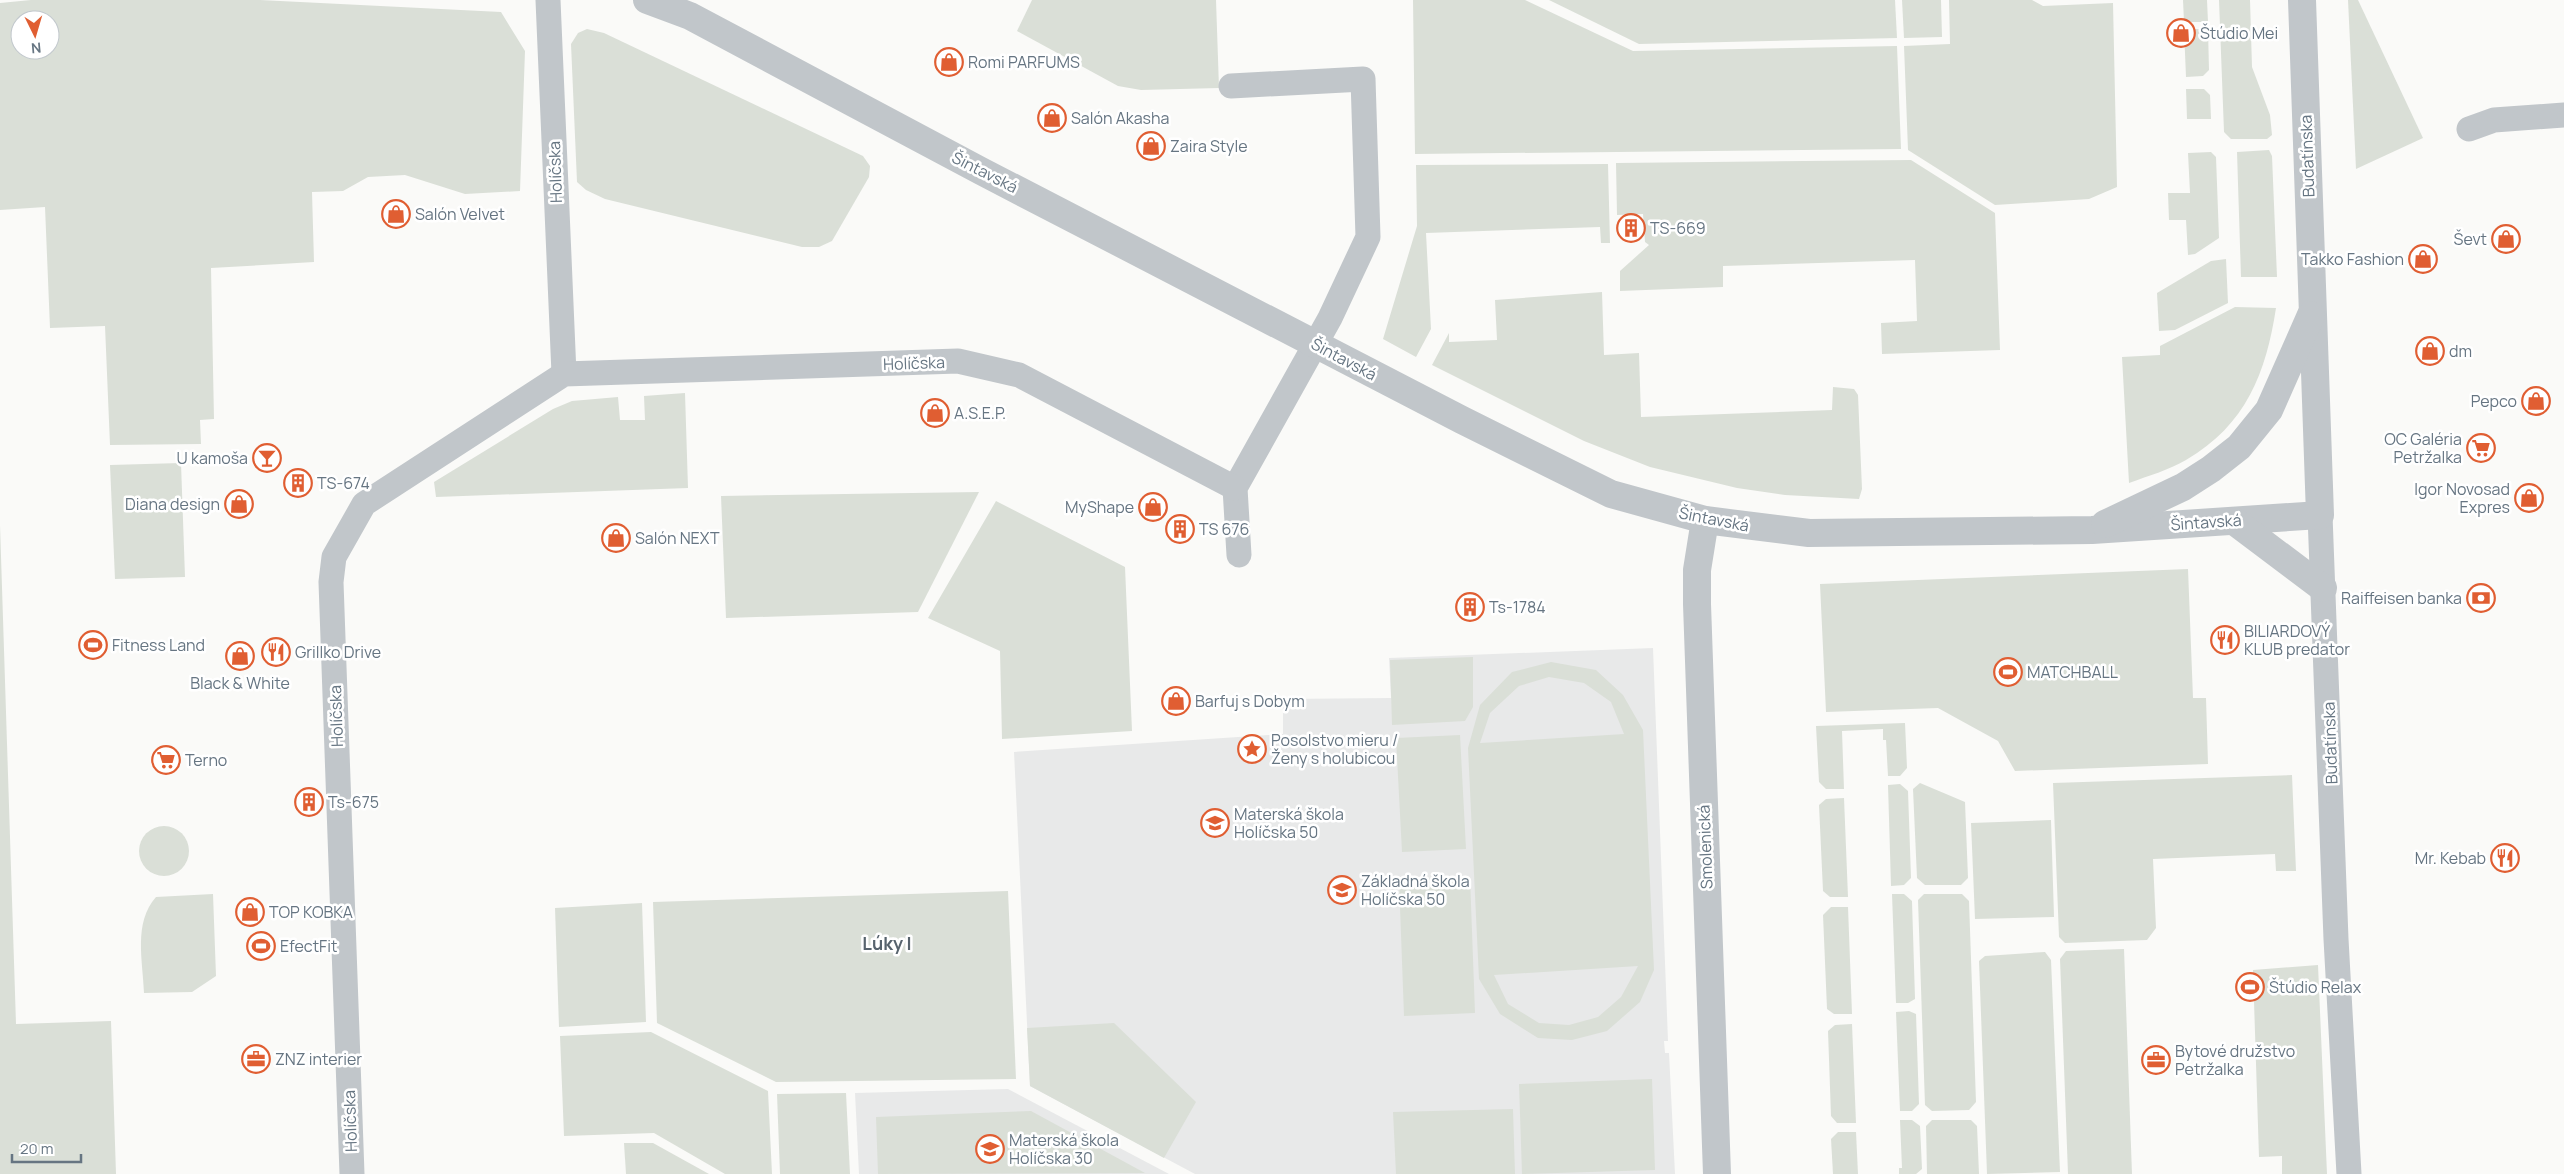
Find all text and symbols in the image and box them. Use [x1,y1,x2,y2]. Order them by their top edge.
north arrow [10,10,60,60]
shop icon: Štúdio Mei [2166,18,2196,48]
place label: Štúdio Mei [2200,22,2278,44]
text: N [30,39,42,58]
shop icon: Romi PARFUMS [934,47,964,77]
place label: Romi PARFUMS [968,51,1080,73]
shop icon: Salón Akasha [1037,103,1067,133]
place label: Salón Akasha [1071,107,1169,129]
street label: Budatínska [2295,114,2319,198]
shop icon: Zaira Style [1136,131,1166,161]
place label: Zaira Style [1170,135,1248,157]
street label: Holíčska [543,141,567,203]
street label: Šintavská [948,146,1022,198]
shop icon: Salón Velvet [381,199,411,229]
place label: Salón Velvet [415,203,505,225]
building icon: TS-669 [1616,213,1646,243]
place label: TS-669 [1650,217,1706,239]
shop icon: Ševt [2491,224,2521,254]
place label: Ševt [2454,228,2487,250]
shop icon: Takko Fashion [2408,244,2438,274]
place label: Takko Fashion [2301,248,2404,270]
street label: Šintavská [1307,333,1381,385]
shop icon: dm [2415,336,2445,366]
place label: dm [2449,340,2472,362]
street label: Holíčska [883,351,945,375]
shop icon: Pepco [2521,386,2551,416]
place label: Pepco [2471,390,2517,412]
shop icon: A.S.E.P. [920,398,950,428]
place label: A.S.E.P. [954,402,1006,424]
place label: OC Galéria Petržalka [2384,428,2462,468]
supermarket icon: OC Galéria Petržalka [2466,433,2496,463]
bar icon: U kamoša [252,443,282,473]
place label: U kamoša [177,447,248,469]
building icon: TS-674 [283,468,313,498]
place label: TS-674 [317,472,370,494]
place label: Igor Novosad Expres [2414,478,2510,518]
shop icon: Igor Novosad Expres [2514,483,2544,513]
shop icon: Diana design [224,489,254,519]
shop icon: MyShape [1138,492,1168,522]
place label: Diana design [125,493,220,515]
place label: MyShape [1065,496,1134,518]
street label: Šintavská [1677,501,1751,537]
street label: Šintavská [2170,509,2242,535]
building icon: TS 676 [1165,514,1195,544]
place label: TS 676 [1199,518,1250,540]
shop icon: Salón NEXT [601,523,631,553]
place label: Salón NEXT [635,527,720,549]
bank icon: Raiffeisen banka [2466,583,2496,613]
place label: Raiffeisen banka [2341,587,2462,609]
building icon: Ts-1784 [1455,592,1485,622]
place label: Ts-1784 [1489,596,1546,618]
place label: BILIARDOVÝ KLUB predator [2244,620,2350,660]
restaurant icon: BILIARDOVÝ KLUB predator [2210,625,2240,655]
sports icon: Fitness Land [78,630,108,660]
place label: Fitness Land [112,634,205,656]
restaurant icon: Grillko Drive [261,637,291,667]
shop icon: Black & White [225,641,255,671]
place label: Grillko Drive [295,641,381,663]
sports icon: MATCHBALL [1993,657,2023,687]
place label: MATCHBALL [2027,661,2118,683]
place label: Black & White [190,672,290,694]
street label: Holíčska [324,685,348,747]
shop icon: Barfuj s Dobym [1161,686,1191,716]
place label: Barfuj s Dobym [1195,690,1305,712]
street label: Budatínska [2318,701,2342,785]
place label: Posolstvo mieru / Ženy s holubicou [1271,729,1398,769]
place icon: Posolstvo mieru / Ženy s holubicou [1237,734,1267,764]
supermarket icon: Terno [151,745,181,775]
place label: Terno [185,749,227,771]
building icon: Ts-675 [294,787,324,817]
place label: Ts-675 [328,791,379,813]
place label: Materská škola Holíčska 50 [1234,803,1344,843]
street label: Smolenická [1693,804,1717,890]
school or university icon: Materská škola Holíčska 50 [1200,808,1230,838]
restaurant icon: Mr. Kebab [2490,843,2520,873]
place label: Mr. Kebab [2415,847,2486,869]
place label: Základná škola Holíčska 50 [1361,870,1470,910]
school or university icon: Základná škola Holíčska 50 [1327,875,1357,905]
shop icon: TOP KOBKA [235,897,265,927]
place label: TOP KOBKA [269,901,353,923]
sports icon: EfectFit [246,931,276,961]
district label: Lúky I [862,931,912,955]
place label: EfectFit [280,935,337,957]
sports icon: Štúdio Relax [2235,972,2265,1002]
place label: Štúdio Relax [2269,976,2362,998]
place label: Bytové družstvo Petržalka [2175,1040,2295,1080]
office icon: ZNZ interier [241,1044,271,1074]
office icon: Bytové družstvo Petržalka [2141,1045,2171,1075]
place label: ZNZ interier [275,1048,362,1070]
street label: Holíčska [338,1090,362,1152]
place label: Materská škola Holíčska 30 [1009,1129,1119,1169]
scale bar [12,1132,81,1164]
school or university icon: Materská škola Holíčska 30 [975,1134,1005,1164]
text: 20 m [20,1138,53,1159]

